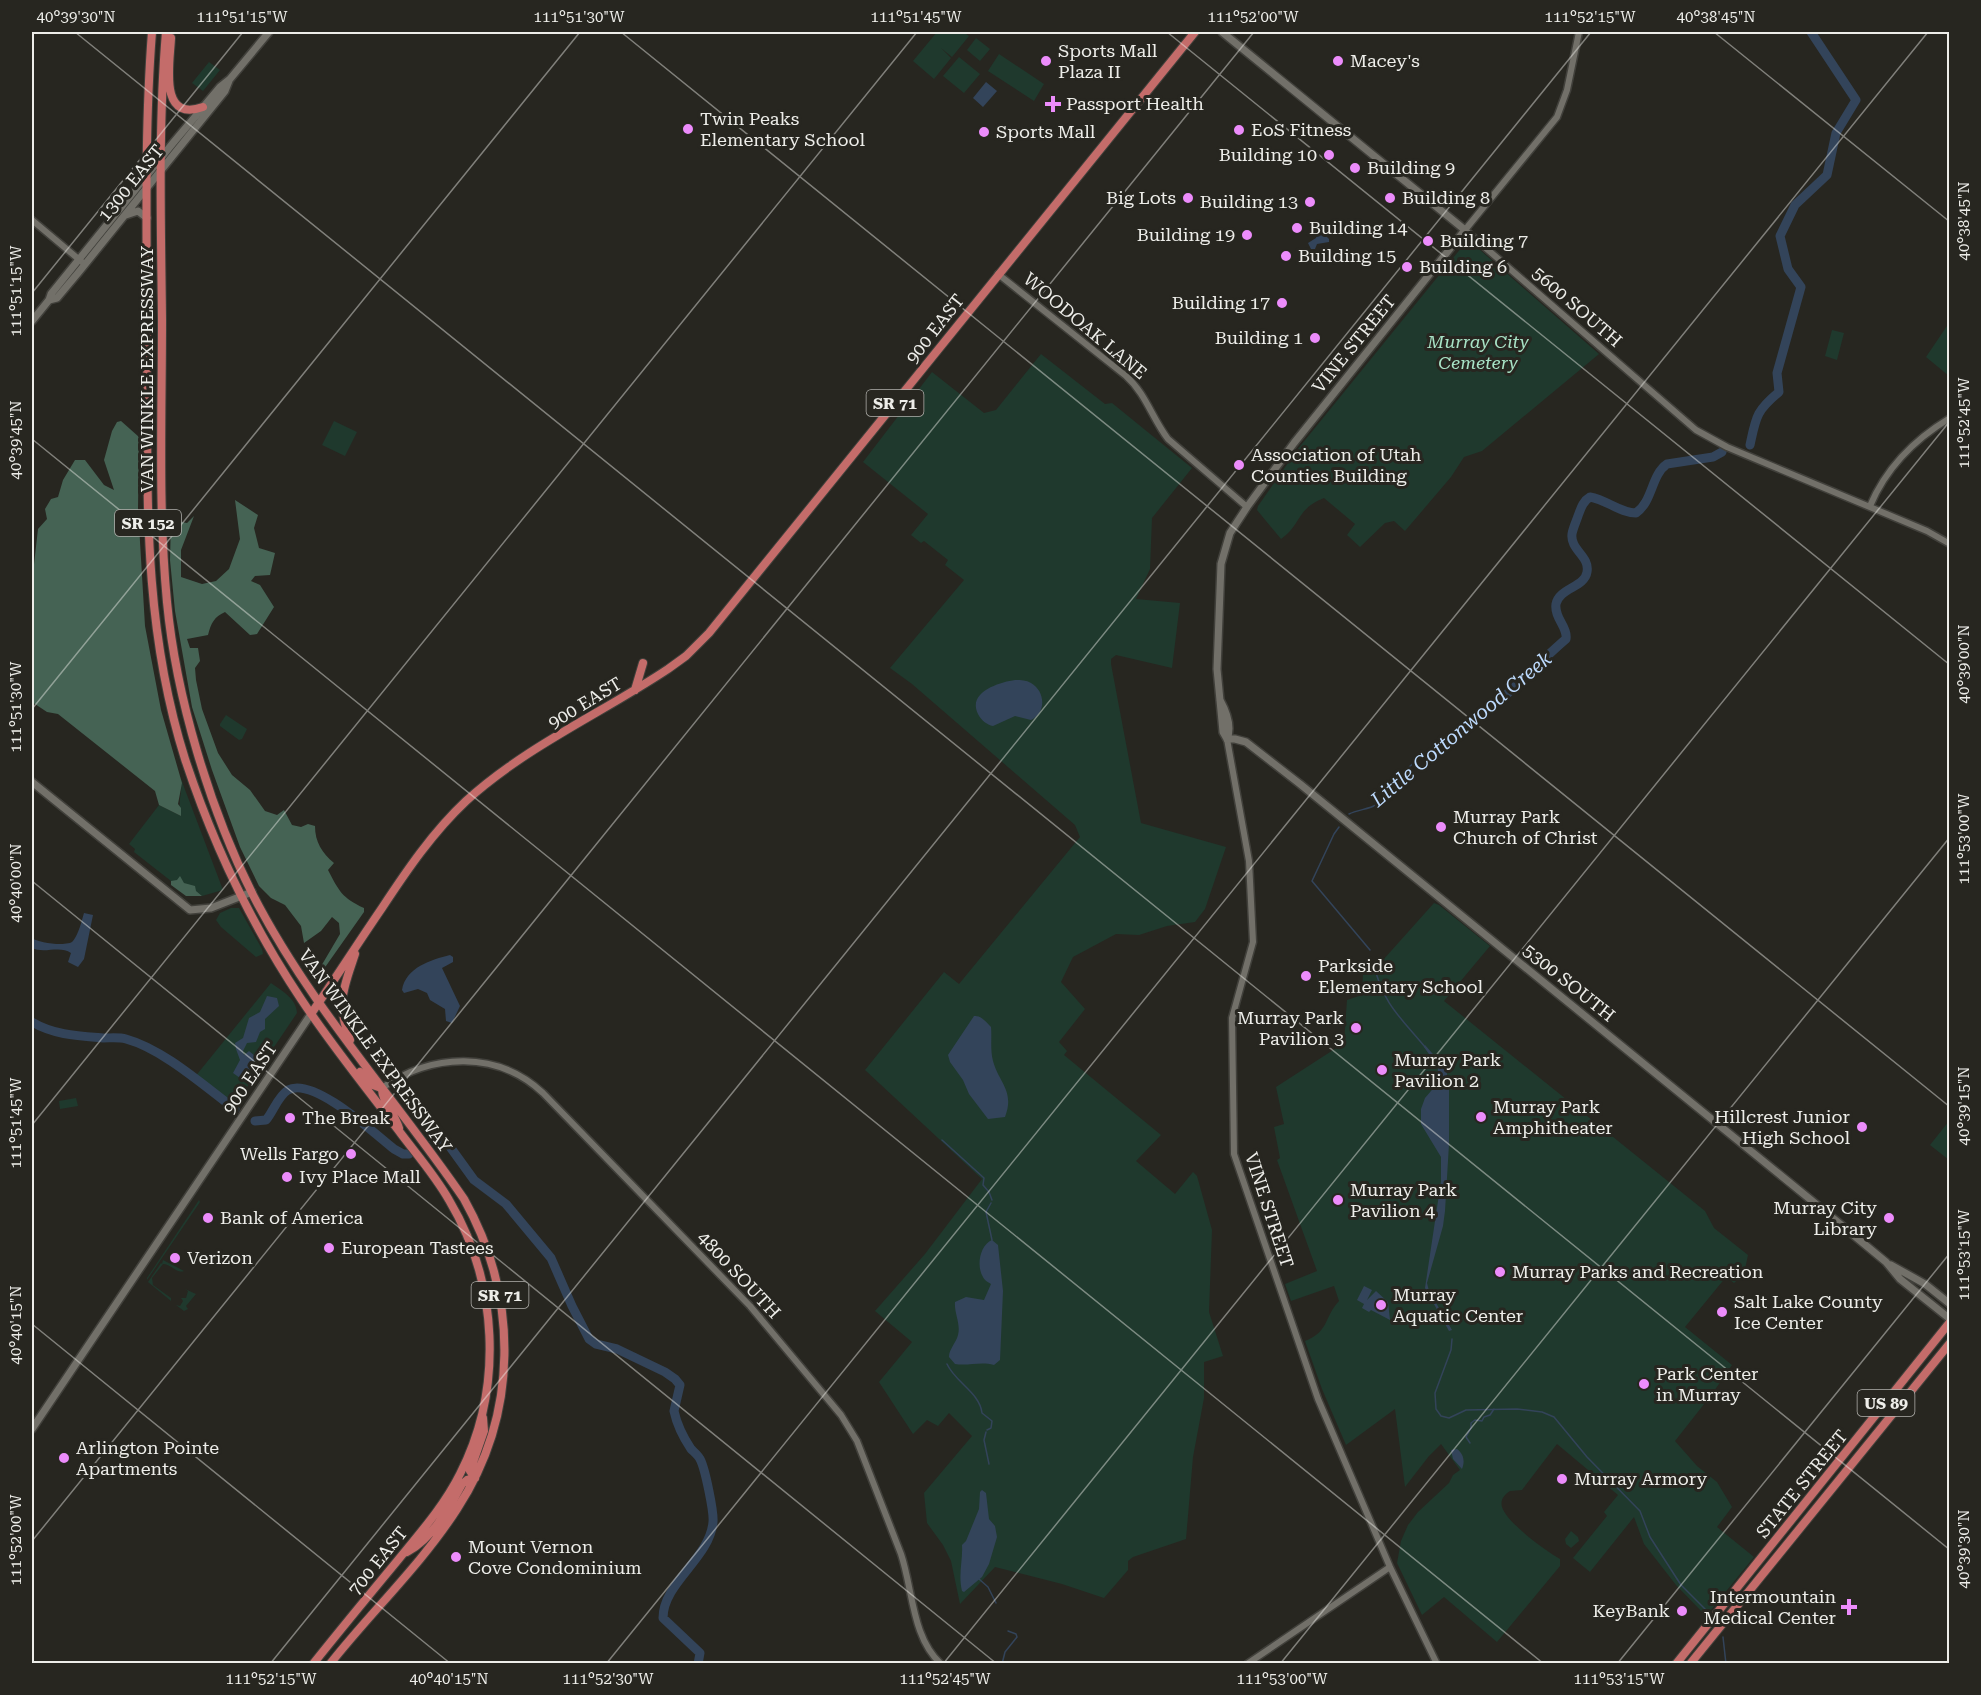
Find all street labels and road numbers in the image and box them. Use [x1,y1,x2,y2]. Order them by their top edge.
street label: 1300 EAST [93,140,168,225]
street label: VAN WINKLE EXPRESSWAY [136,245,157,492]
street label: 5600 SOUTH [1528,262,1626,351]
street label: WOODOAK LANE [1019,268,1151,383]
street label: 900 EAST [901,290,968,368]
street label: VINE STREET [1308,290,1400,397]
road number: SR 71 [866,390,924,416]
road number: SR 152 [115,510,181,536]
street label: 900 EAST [544,672,625,733]
street label: 5300 SOUTH [1519,939,1619,1026]
street label: VAN WINKLE EXPRESSWAY [294,945,457,1157]
street label: 900 EAST [218,1038,281,1118]
street label: VINE STREET [1241,1149,1298,1270]
street label: 4800 SOUTH [694,1227,785,1323]
road number: SR 71 [472,1282,528,1308]
road number: US 89 [1858,1390,1914,1416]
street label: STATE STREET [1752,1425,1852,1542]
street label: 700 EAST [344,1522,412,1599]

